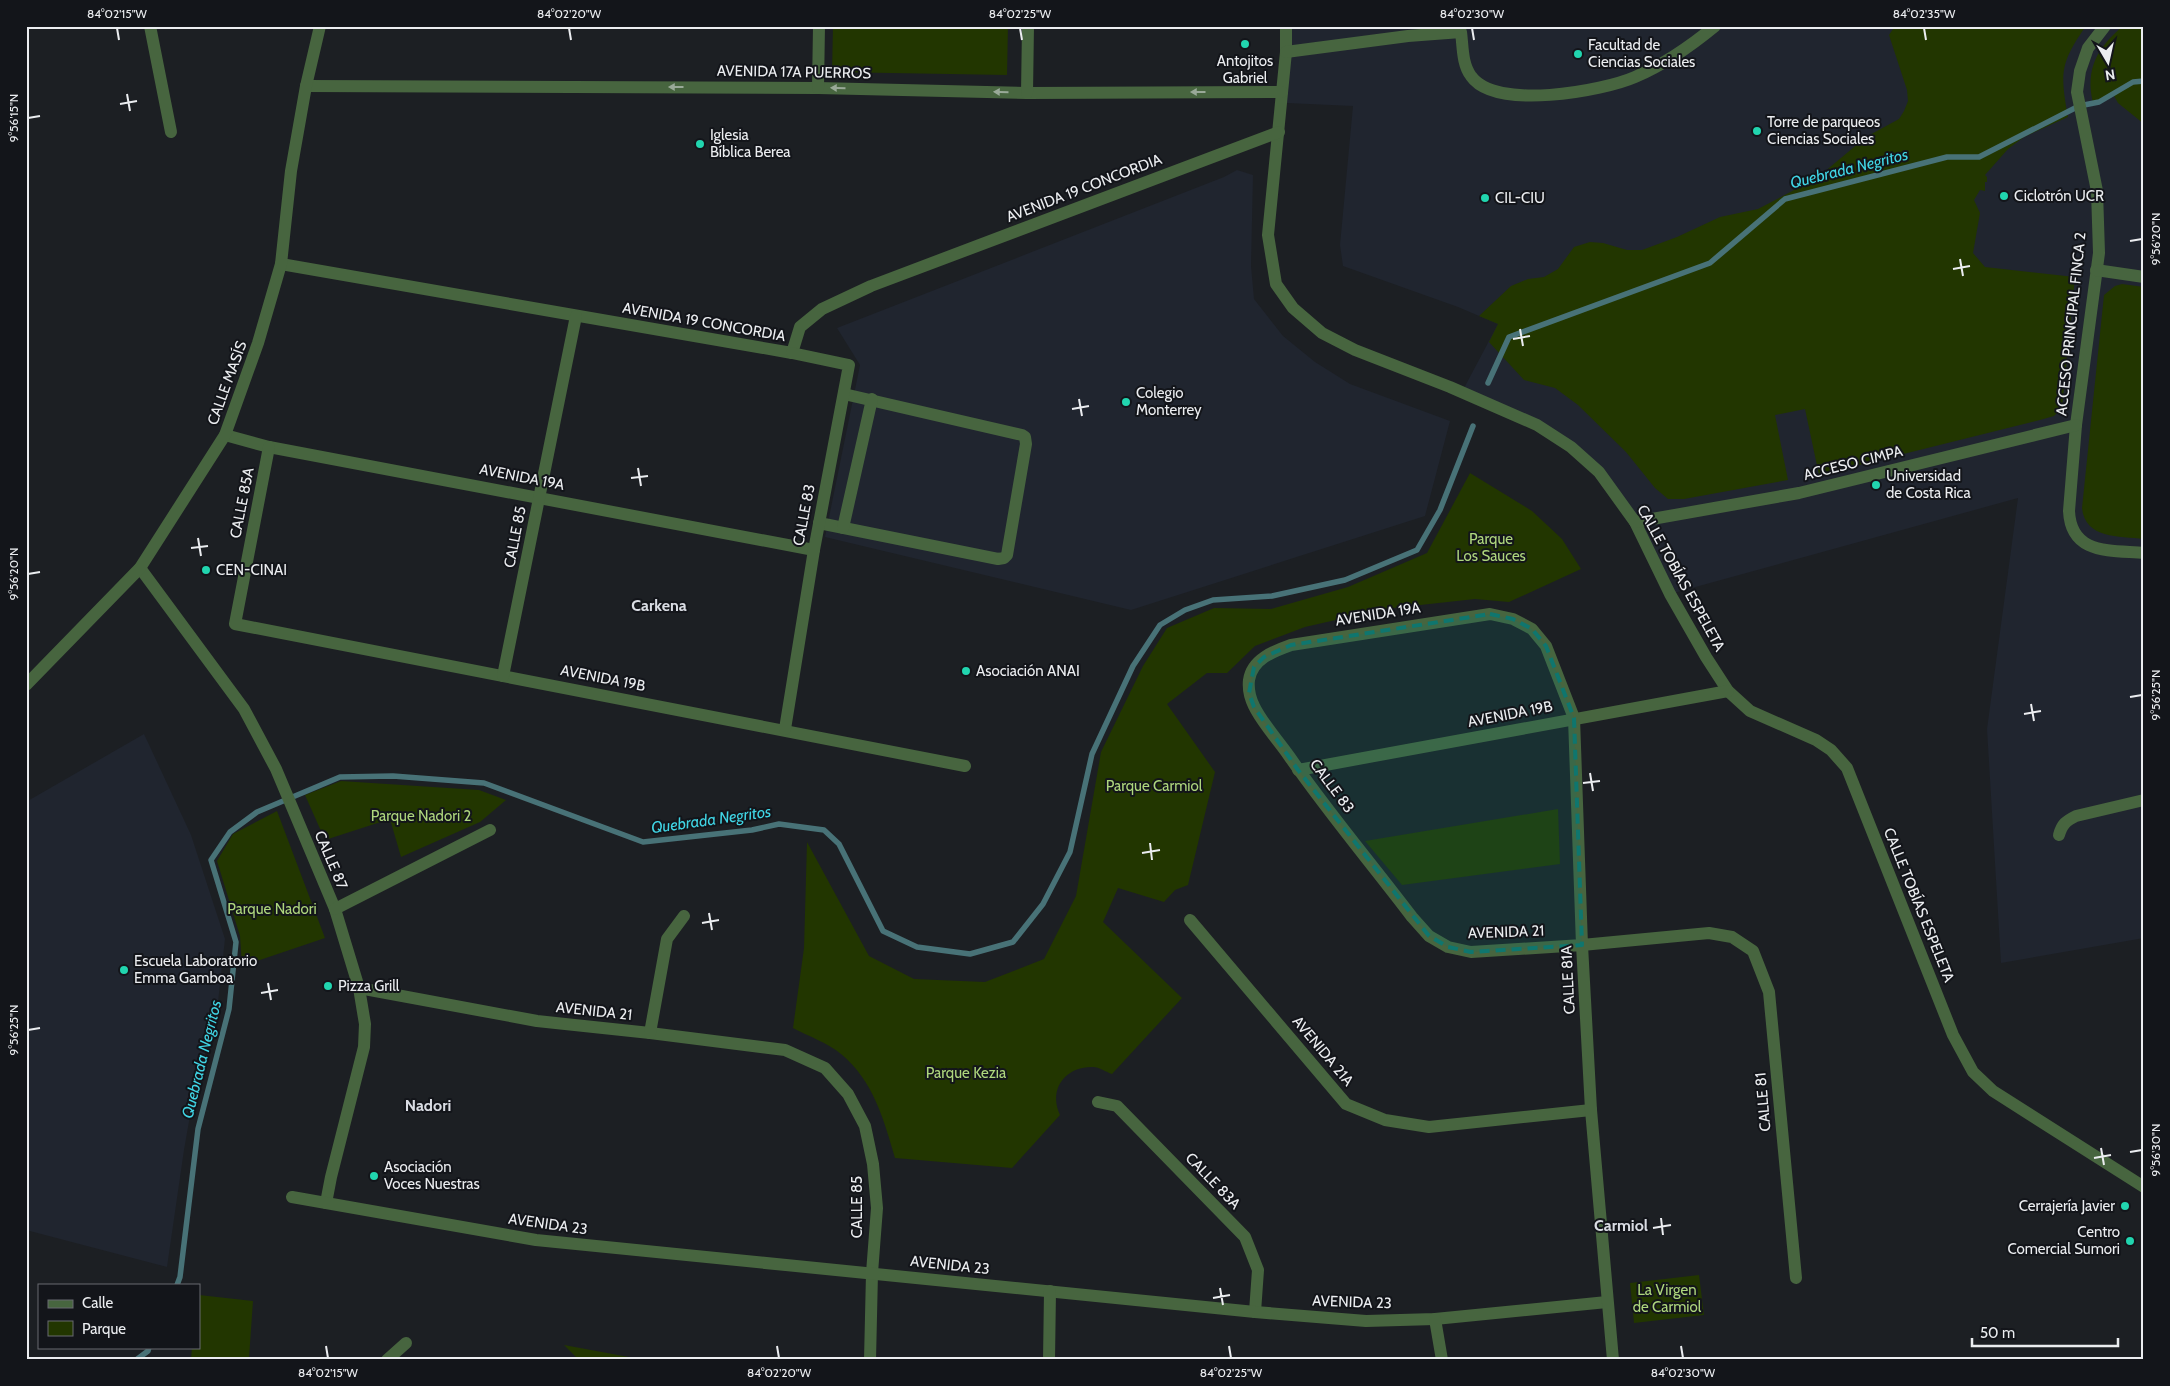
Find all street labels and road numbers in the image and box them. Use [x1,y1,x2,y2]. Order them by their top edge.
street label: AVENIDA 17A PUERROS [717,62,871,82]
street label: AVENIDA 19 CONCORDIA [1004,150,1165,226]
street label: ACCESO PRINCIPAL FINCA 2 [2052,231,2090,417]
street label: AVENIDA 19 CONCORDIA [621,299,788,345]
street label: CALLE MASÍS [203,338,251,427]
street label: ACCESO CIMPA [1802,442,1905,484]
street label: AVENIDA 19A [478,460,567,494]
street label: CALLE 85A [226,465,258,540]
street label: CALLE 83 [789,483,819,547]
street label: CALLE TOBÍAS ESPELETA [1633,501,1730,655]
street label: CALLE 85 [500,505,530,569]
street label: AVENIDA 19A [1334,598,1423,630]
street label: AVENIDA 19B [559,661,647,695]
street label: AVENIDA 19B [1466,697,1554,731]
street label: CALLE 83 [1306,756,1358,816]
street label: CALLE TOBÍAS ESPELETA [1880,825,1959,985]
street label: CALLE 87 [311,828,352,892]
street label: AVENIDA 21 [1467,922,1545,942]
street label: CALLE 81A [1557,945,1579,1015]
street label: AVENIDA 21 [555,998,633,1024]
street label: AVENIDA 21A [1289,1012,1358,1090]
street label: CALLE 81 [1751,1072,1775,1132]
street label: CALLE 83A [1182,1149,1245,1214]
street label: CALLE 85 [848,1176,866,1238]
street label: AVENIDA 23 [507,1210,589,1238]
street label: AVENIDA 23 [909,1252,991,1278]
street label: AVENIDA 23 [1312,1292,1392,1312]

